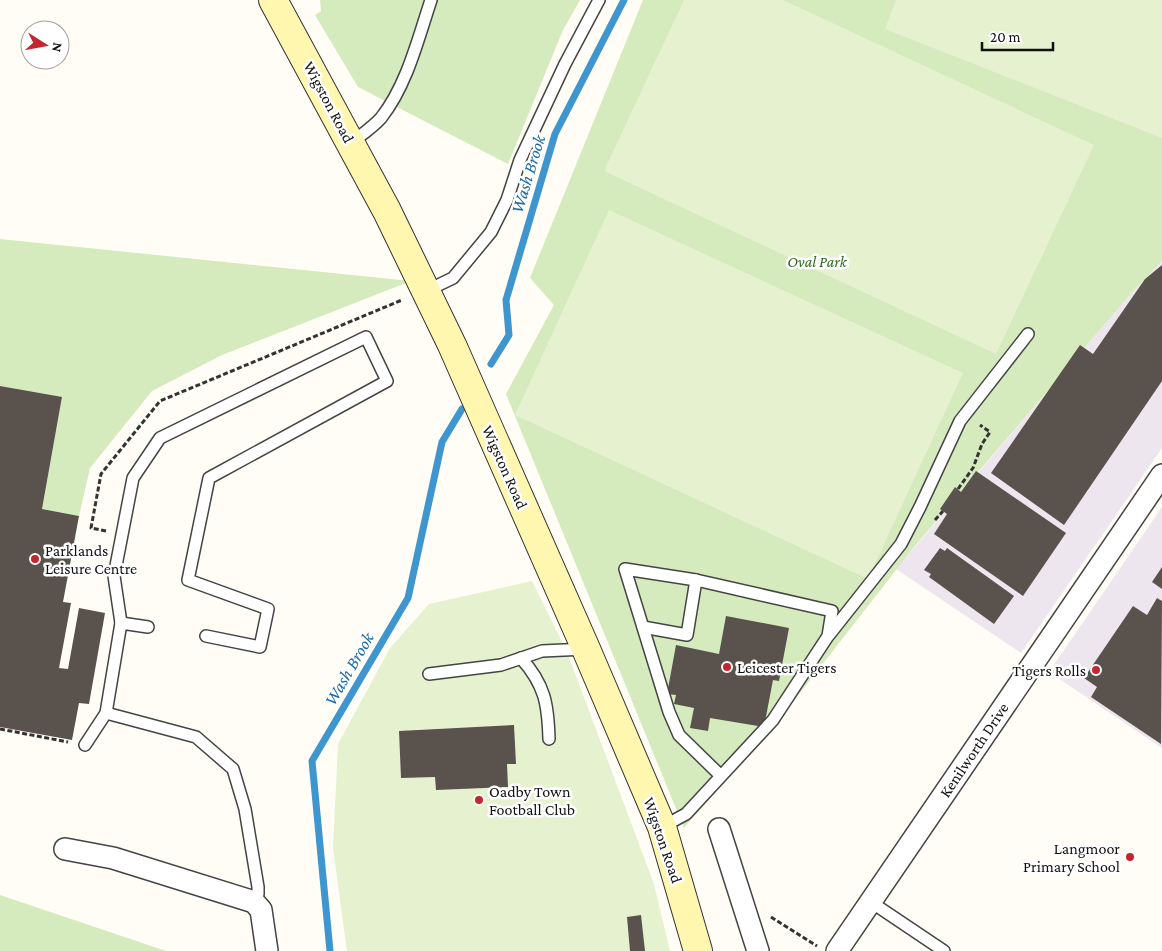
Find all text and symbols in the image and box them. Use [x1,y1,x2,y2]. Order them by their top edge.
north arrow [20,20,70,70]
scale bar [982,20,1053,52]
text: 20 m [990,29,1021,45]
text: N [49,41,67,54]
street label: Wigston Road [300,58,358,147]
water label: Wash Brook [507,131,550,216]
park label: Oval Park [787,253,848,270]
street label: Wigston Road [478,423,531,512]
place label: Parklands Leisure Centre [45,542,137,577]
marker: Parklands Leisure Centre [29,553,41,565]
water label: Wash Brook [320,628,378,709]
place label: Leicester Tigers [737,659,836,677]
marker: Leicester Tigers [721,661,733,673]
place label: Tigers Rolls [1012,662,1086,680]
marker: Tigers Rolls [1090,664,1102,676]
street label: Kenilworth Drive [936,700,1012,800]
place label: Oadby Town Football Club [489,783,575,818]
marker: Oadby Town Football Club [473,794,485,806]
street label: Wigston Road [639,795,686,886]
place label: Langmoor Primary School [1023,840,1120,876]
marker: Langmoor Primary School [1124,851,1136,863]

